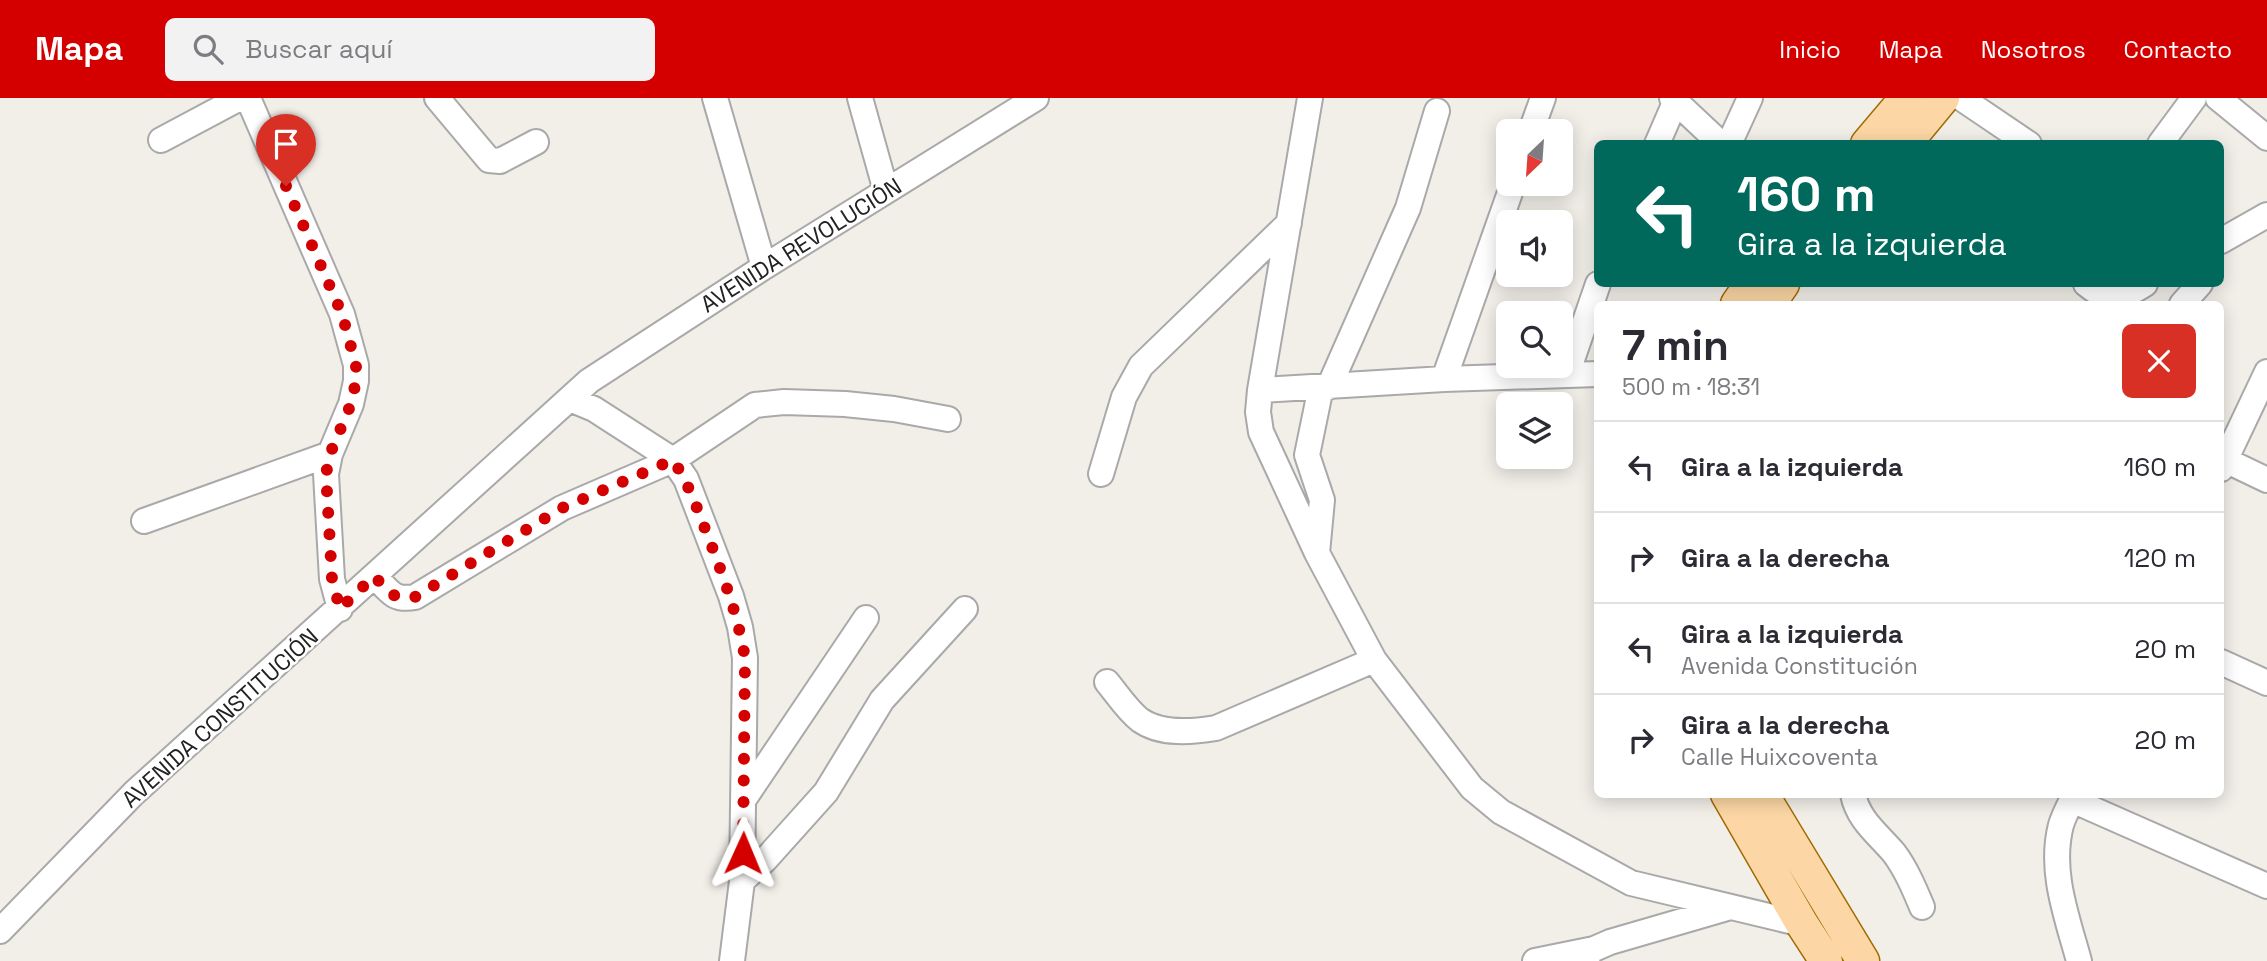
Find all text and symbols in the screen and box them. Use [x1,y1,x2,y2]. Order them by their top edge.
search box [165,18,655,81]
text: Mapa [35,28,123,70]
icon: search [189,30,227,68]
text: Buscar aquí [245,32,393,66]
text: Inicio [1779,34,1841,65]
text: Mapa [1879,34,1943,65]
text: Nosotros [1981,34,2086,65]
text: Contacto [2124,34,2232,65]
pin [256,114,316,186]
north arrow [1496,119,1573,196]
map controls [1496,119,1573,469]
icon: arrive [267,125,305,163]
text: 160 m [1737,163,1875,225]
icon: left [1622,168,1713,259]
street label: AVENIDA REVOLUCIÓN [695,171,907,319]
button: sound [1496,210,1573,287]
text: Gira a la izquierda [1737,224,2007,264]
button: search [1496,301,1573,378]
text: 7 min [1622,319,1729,372]
button: close [2122,324,2196,398]
text: 500 m · 18:31 [1622,372,1760,402]
button: layers [1496,392,1573,469]
icon: left [1622,448,1660,486]
text: Gira a la izquierda [1681,450,1903,484]
text: 160 m [2124,450,2196,484]
icon: right [1622,539,1660,577]
text: Gira a la derecha [1681,541,1890,575]
text: 120 m [2124,541,2196,575]
text: Gira a la izquierda [1681,617,1903,651]
street label: AVENIDA CONSTITUCIÓN [115,622,325,814]
icon: left [1622,630,1660,668]
text: 20 m [2135,632,2196,666]
text: Avenida Constitución [1681,651,1918,681]
text: Gira a la derecha [1681,708,1890,742]
icon: right [1622,721,1660,759]
text: 20 m [2135,723,2196,757]
text: Calle Huixcoventa [1681,742,1878,772]
position arrow [706,816,780,890]

